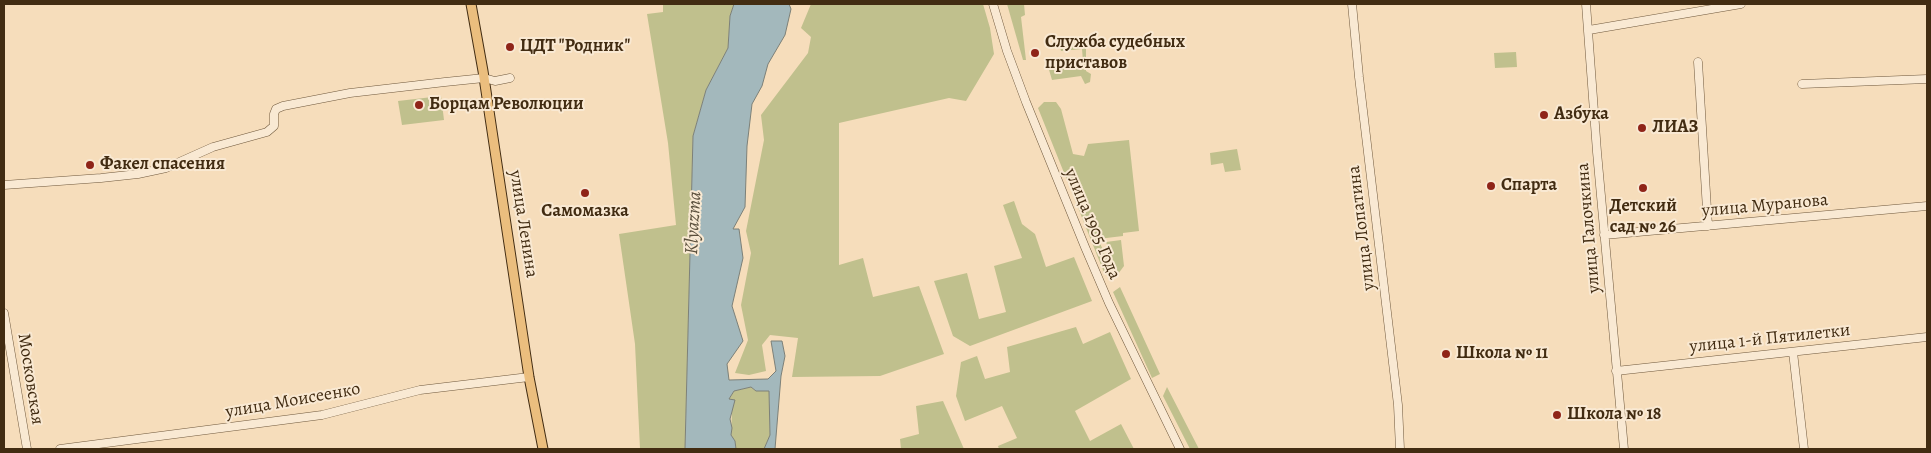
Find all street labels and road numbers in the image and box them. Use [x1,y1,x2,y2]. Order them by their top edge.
street label: улица Галочкина [1573,162,1605,294]
street label: улица Лопатина [1344,164,1380,292]
street label: улица 1905 Года [1059,165,1125,283]
street label: улица Ленина [504,169,542,279]
street label: улица Муранова [1701,190,1829,222]
street label: улица 1-й Пятилетки [1688,320,1852,358]
street label: Московская [12,332,48,426]
street label: улица Моисеенко [224,379,362,423]

